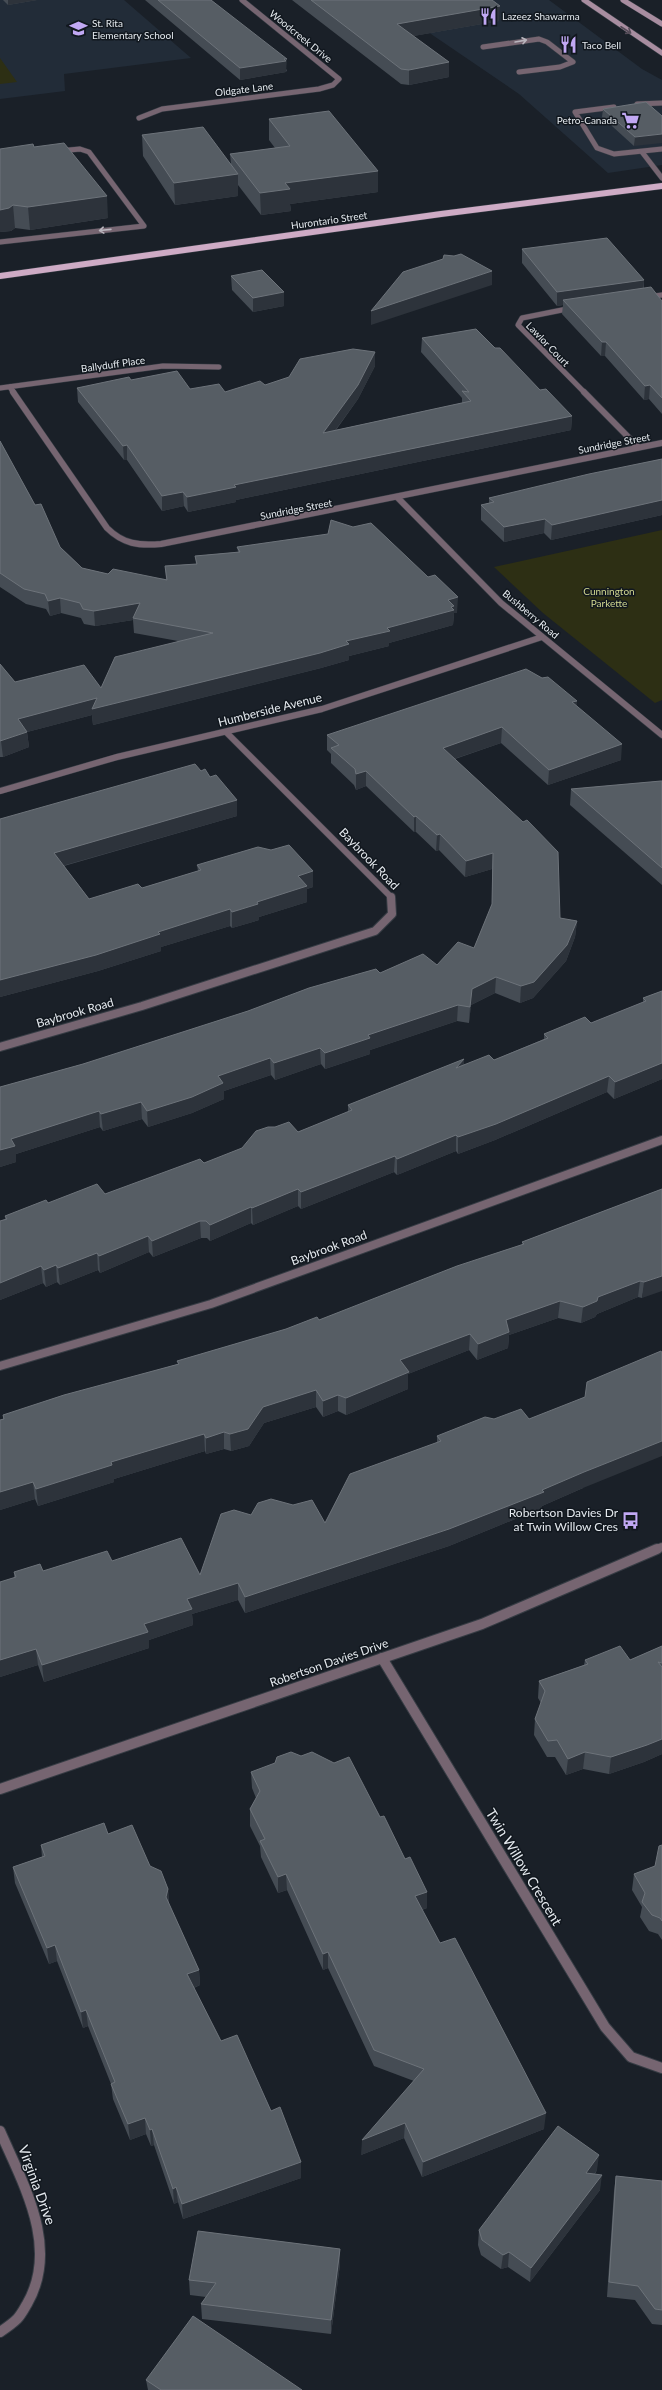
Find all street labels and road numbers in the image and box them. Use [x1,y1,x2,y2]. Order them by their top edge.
street label: Woodcreek Drive [267,7,335,65]
street label: Oldgate Lane [214,79,274,99]
street label: Hurontario Street [290,209,368,231]
street label: Lawlor Court [524,319,572,369]
street label: Ballyduff Place [80,354,146,374]
street label: Sundridge Street [577,430,651,456]
street label: Sundridge Street [259,496,333,522]
street label: Bushberry Road [500,587,562,641]
street label: Humberside Avenue [216,689,323,730]
street label: Baybrook Road [336,825,403,893]
street label: Baybrook Road [34,994,115,1031]
street label: Baybrook Road [289,1227,369,1268]
street label: Robertson Davies Drive [268,1635,390,1690]
street label: Twin Willow Crescent [483,1805,566,1928]
street label: Virginia Drive [15,2143,60,2227]

